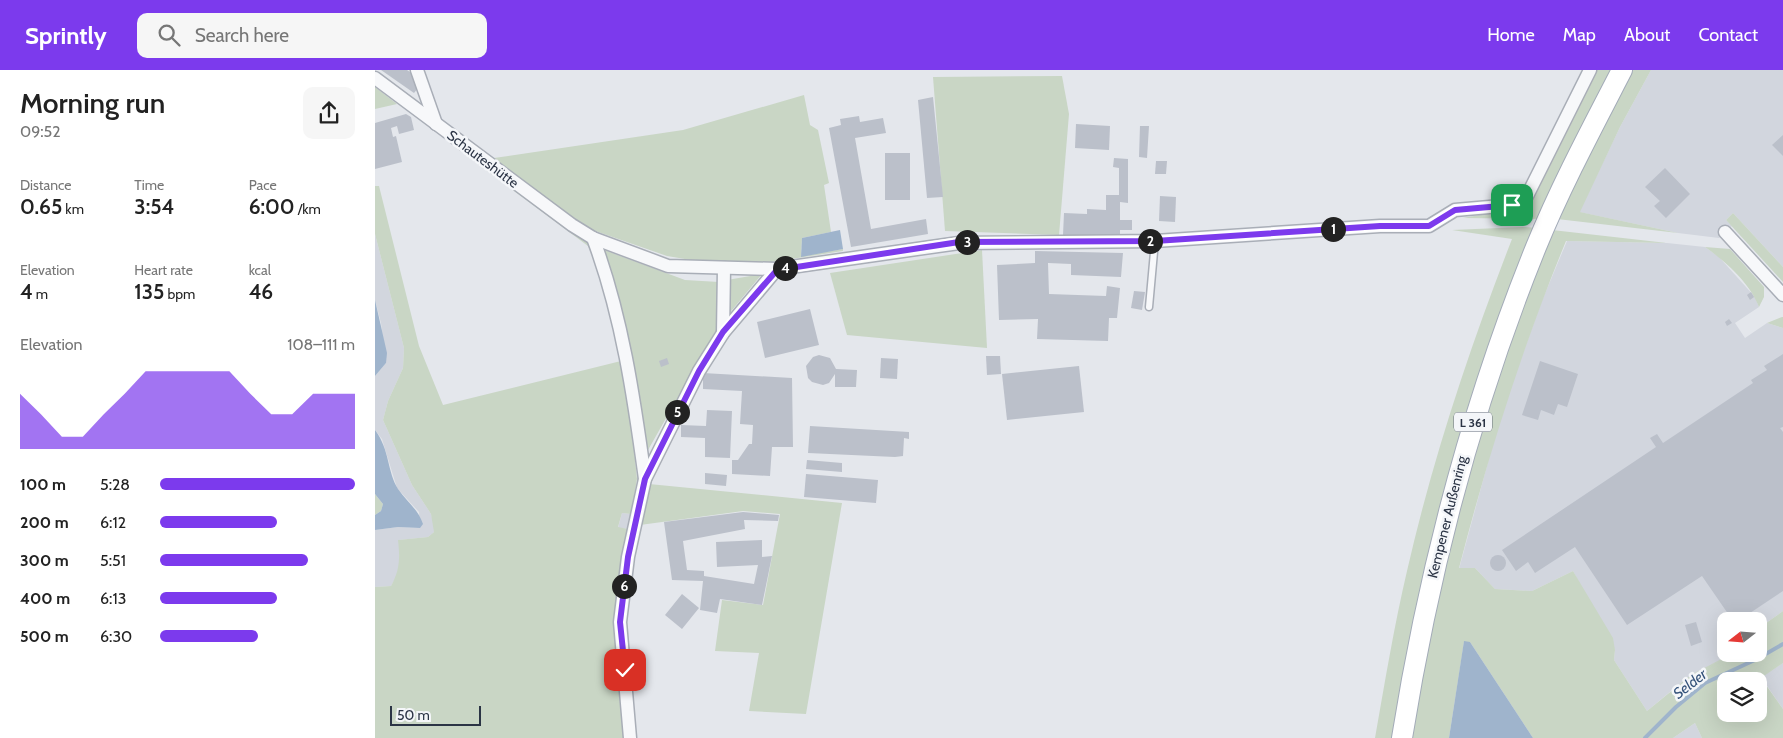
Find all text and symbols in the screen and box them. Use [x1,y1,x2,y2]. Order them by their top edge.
search box [137,13,487,58]
text: Sprintly [25,21,107,50]
icon: search [155,21,183,49]
text: Search here [195,24,289,47]
text: Home [1487,24,1535,46]
text: Map [1563,24,1596,46]
text: About [1624,24,1670,46]
text: Contact [1698,24,1758,46]
text: Morning run [20,86,165,120]
button: share [303,87,355,139]
text: 09:52 [20,122,61,141]
street label: Schauteshütte [444,126,522,192]
text: Distance [20,176,72,194]
text: Time [134,176,164,194]
text: Pace [249,176,277,194]
pin [1491,184,1533,226]
icon: arrive [1498,191,1526,219]
text: 0.65 [20,194,62,219]
text: 3:54 [134,194,174,219]
text: 6:00 [249,194,295,219]
text: km [62,200,84,218]
text: /km [295,200,321,218]
pin: 1 [1321,216,1345,242]
text: 1 [1331,220,1336,238]
pin: 2 [1137,228,1163,254]
pin: 3 [955,230,979,254]
text: 2 [1147,232,1154,250]
text: 3 [964,233,971,251]
pin: 4 [773,256,797,280]
text: 4 [781,259,790,277]
text: Elevation [20,261,75,279]
text: Heart rate [134,261,193,279]
text: kcal [249,261,271,279]
text: 4 [20,279,33,304]
text: 135 [134,279,164,304]
text: 46 [249,279,273,304]
text: m [33,285,48,303]
text: bpm [164,285,195,303]
text: Elevation [20,335,83,354]
text: 108–111 m [287,335,355,354]
pin: 5 [665,400,689,424]
text: 5 [674,403,681,421]
road number: L 361 [1454,412,1492,432]
street label: Kempener Außenring [1423,453,1471,580]
text: 100 m [20,475,66,494]
text: 5:28 [100,475,130,494]
text: 200 m [20,513,69,532]
text: 6:12 [100,513,126,532]
text: 300 m [20,551,69,570]
text: 5:51 [100,551,126,570]
pin: 6 [611,574,637,598]
text: 6 [621,577,628,595]
text: 400 m [20,589,70,608]
text: 6:13 [100,589,126,608]
north arrow [1717,612,1767,662]
map controls [1717,612,1767,722]
text: 500 m [20,627,69,646]
text: 6:30 [100,627,132,646]
pin [604,649,646,691]
icon: check [611,656,639,684]
water label: Selder [1670,664,1711,703]
button: layers [1717,672,1767,722]
scale bar [390,703,481,726]
text: 50 m [397,706,430,724]

